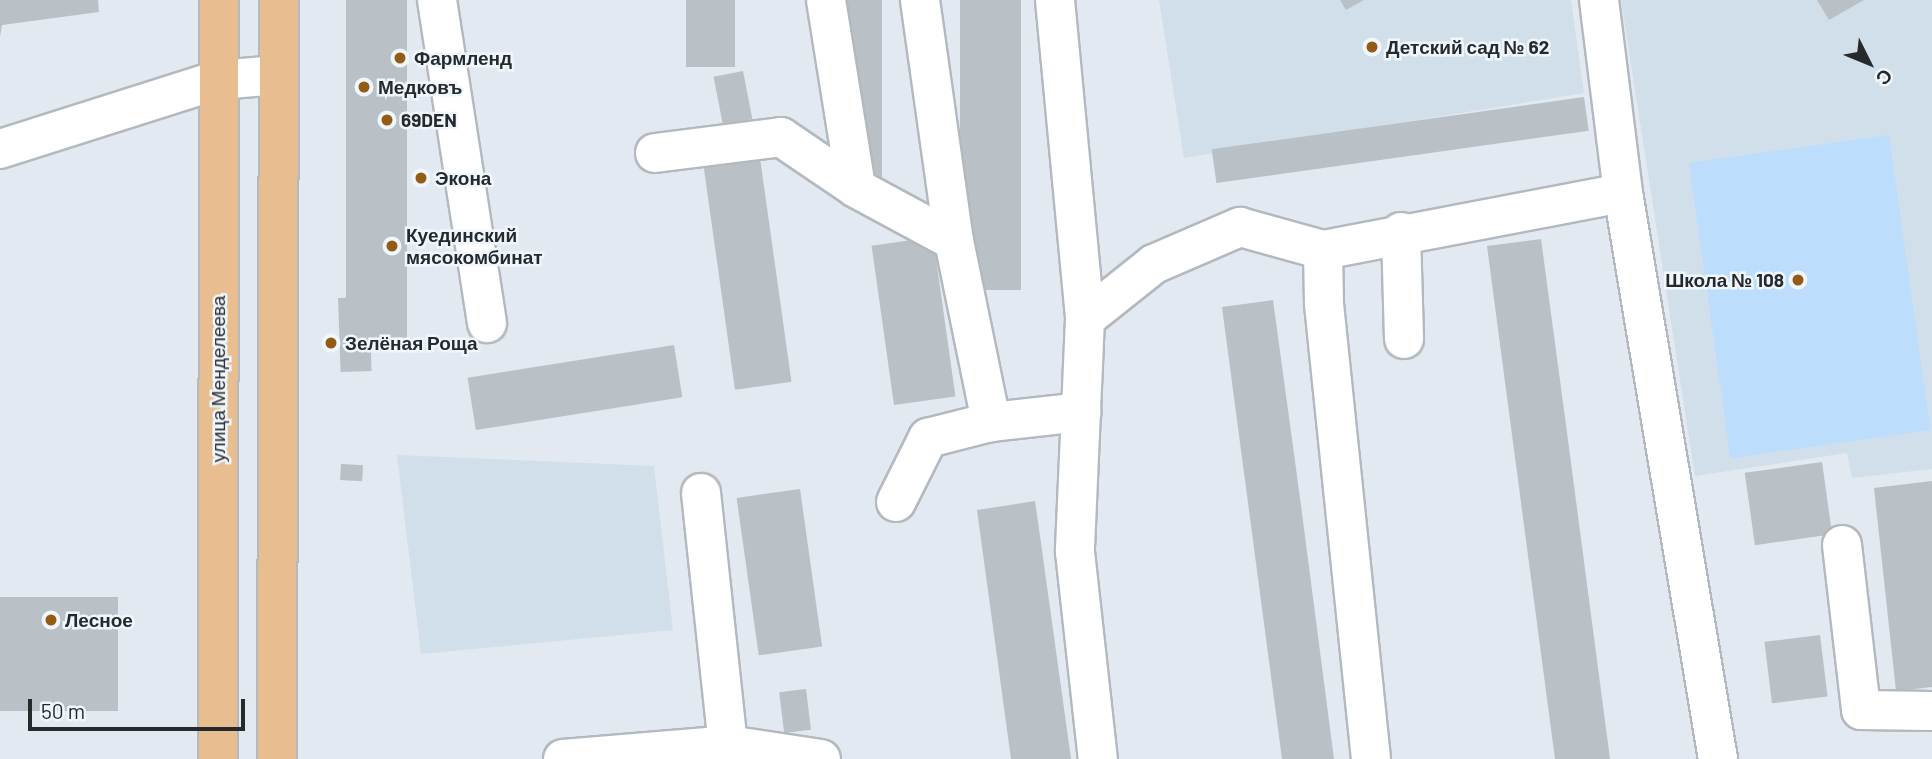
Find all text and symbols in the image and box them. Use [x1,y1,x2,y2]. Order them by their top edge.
north arrow [1834,28,1904,98]
place label: Детский сад № 62 [1386,36,1549,58]
marker: Детский сад № 62 [1364,39,1380,55]
place label: Фармленд [414,47,512,69]
marker: Фармленд [392,50,408,66]
text: С [1872,65,1898,91]
place label: Медковъ [378,76,462,98]
marker: Медковъ [356,79,372,95]
place label: 69DEN [401,109,457,131]
marker: 69DEN [379,112,395,128]
place label: Экона [435,167,491,189]
marker: Экона [413,170,429,186]
place label: Куединский мясокомбинат [406,224,542,268]
marker: Куединский мясокомбинат [384,238,400,254]
place label: Школа № 108 [1665,269,1784,291]
marker: Школа № 108 [1790,272,1806,288]
street label: улица Менделеева [207,296,229,462]
place label: Зелёная Роща [345,332,478,354]
marker: Зелёная Роща [323,335,339,351]
place label: Лесное [65,609,133,631]
marker: Лесное [43,612,59,628]
scale bar [32,686,248,730]
text: 50 m [41,698,85,723]

